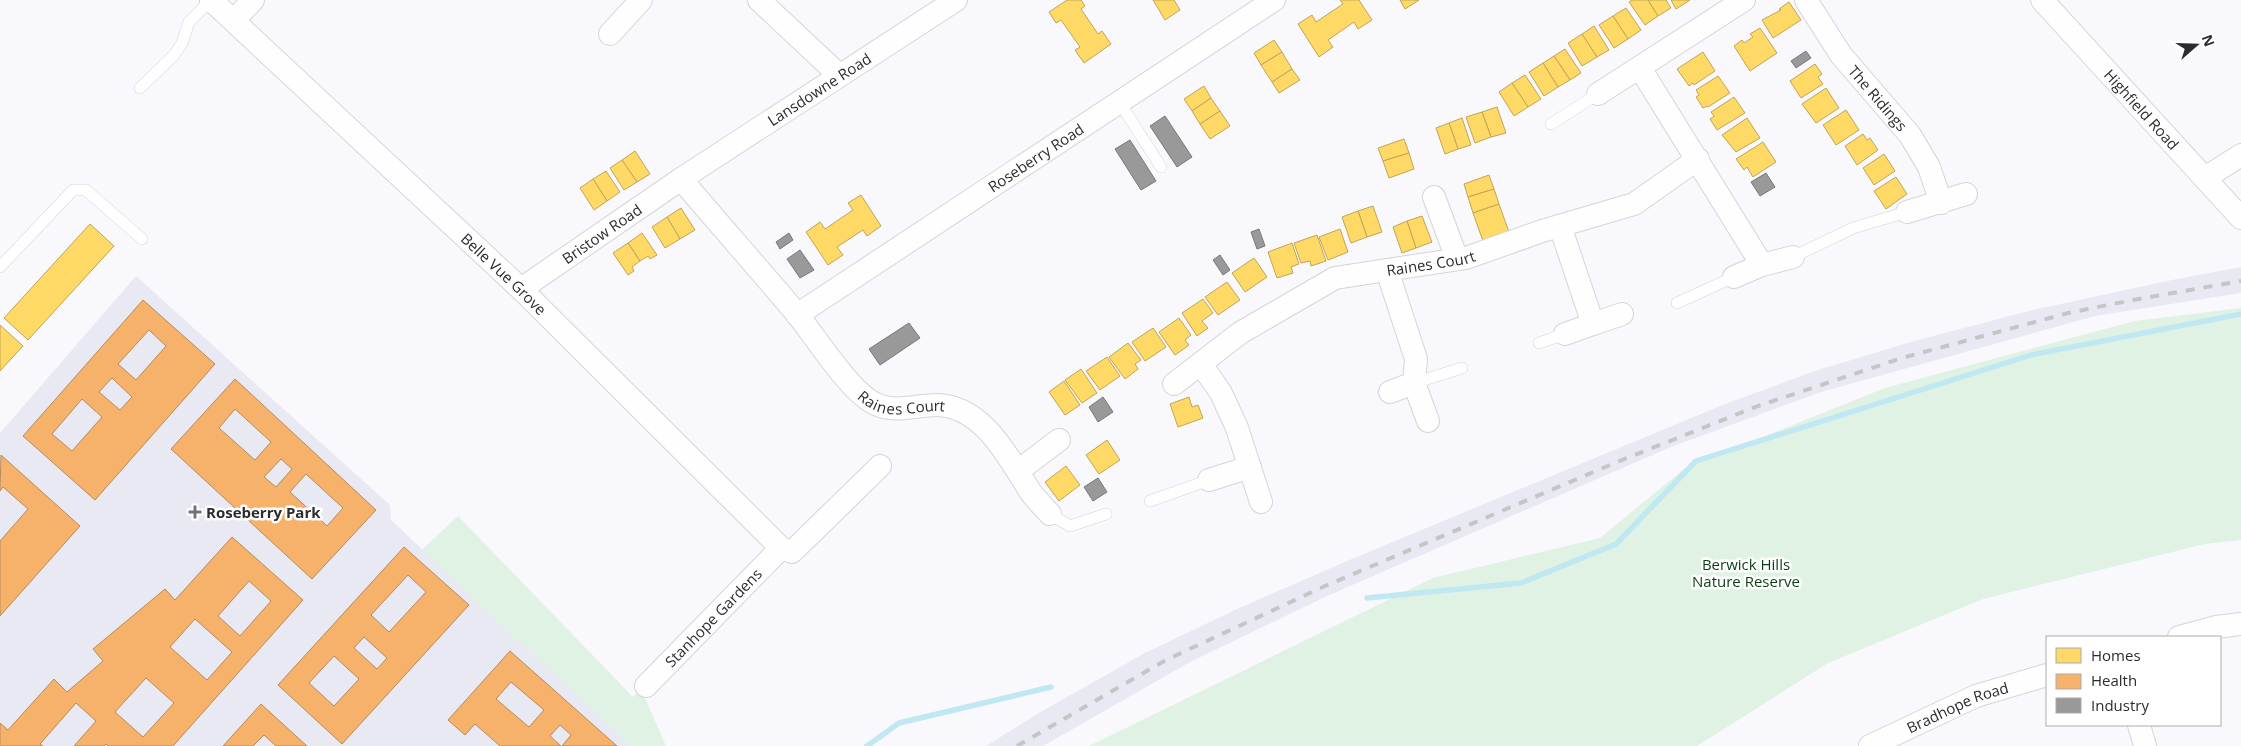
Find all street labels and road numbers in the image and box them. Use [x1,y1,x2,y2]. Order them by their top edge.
street label: Lansdowne Road [764,48,875,130]
street label: The Ridings [1844,61,1912,135]
street label: Highfield Road [2100,65,2184,154]
street label: Roseberry Road [984,118,1087,196]
street label: Bristow Road [558,199,646,268]
street label: Belle Vue Grove [457,228,551,319]
street label: Raines Court [1385,246,1478,280]
street label: Raines Court [854,386,946,419]
street label: Stanhope Gardens [660,564,766,671]
street label: Bradhope Road [1903,677,2011,737]

